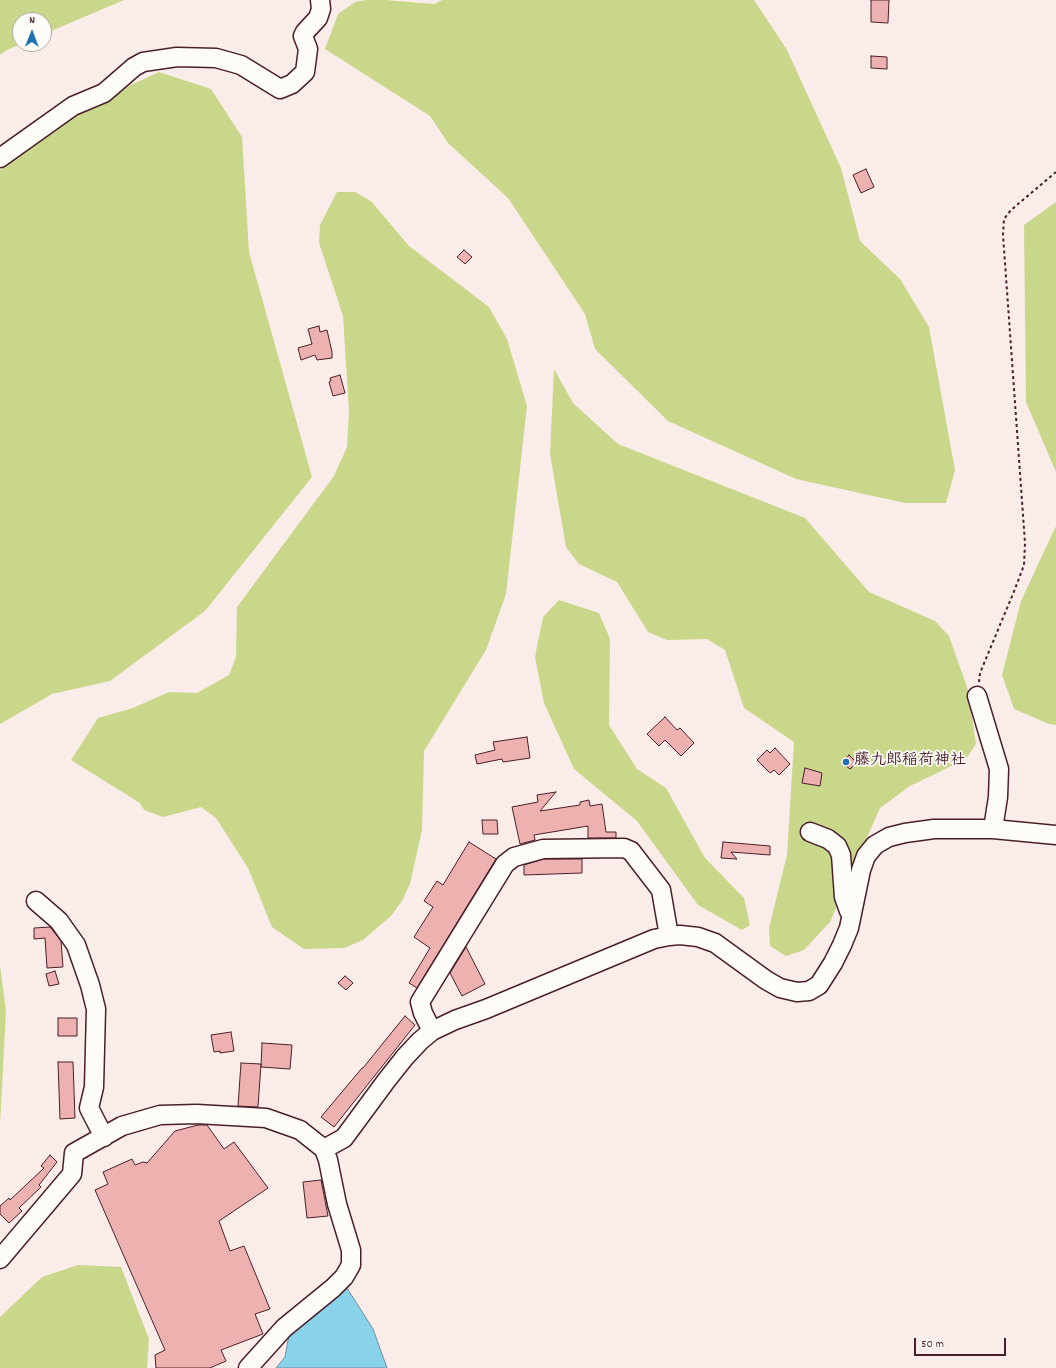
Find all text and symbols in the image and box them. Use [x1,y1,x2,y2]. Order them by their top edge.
north arrow [12,12,52,52]
text: N [29,13,35,29]
place label: 藤九郎稲荷神社 [854,752,966,772]
marker: 藤九郎稲荷神社 [841,757,851,767]
scale bar [916,1330,1008,1356]
text: 50 m [921,1336,944,1353]

